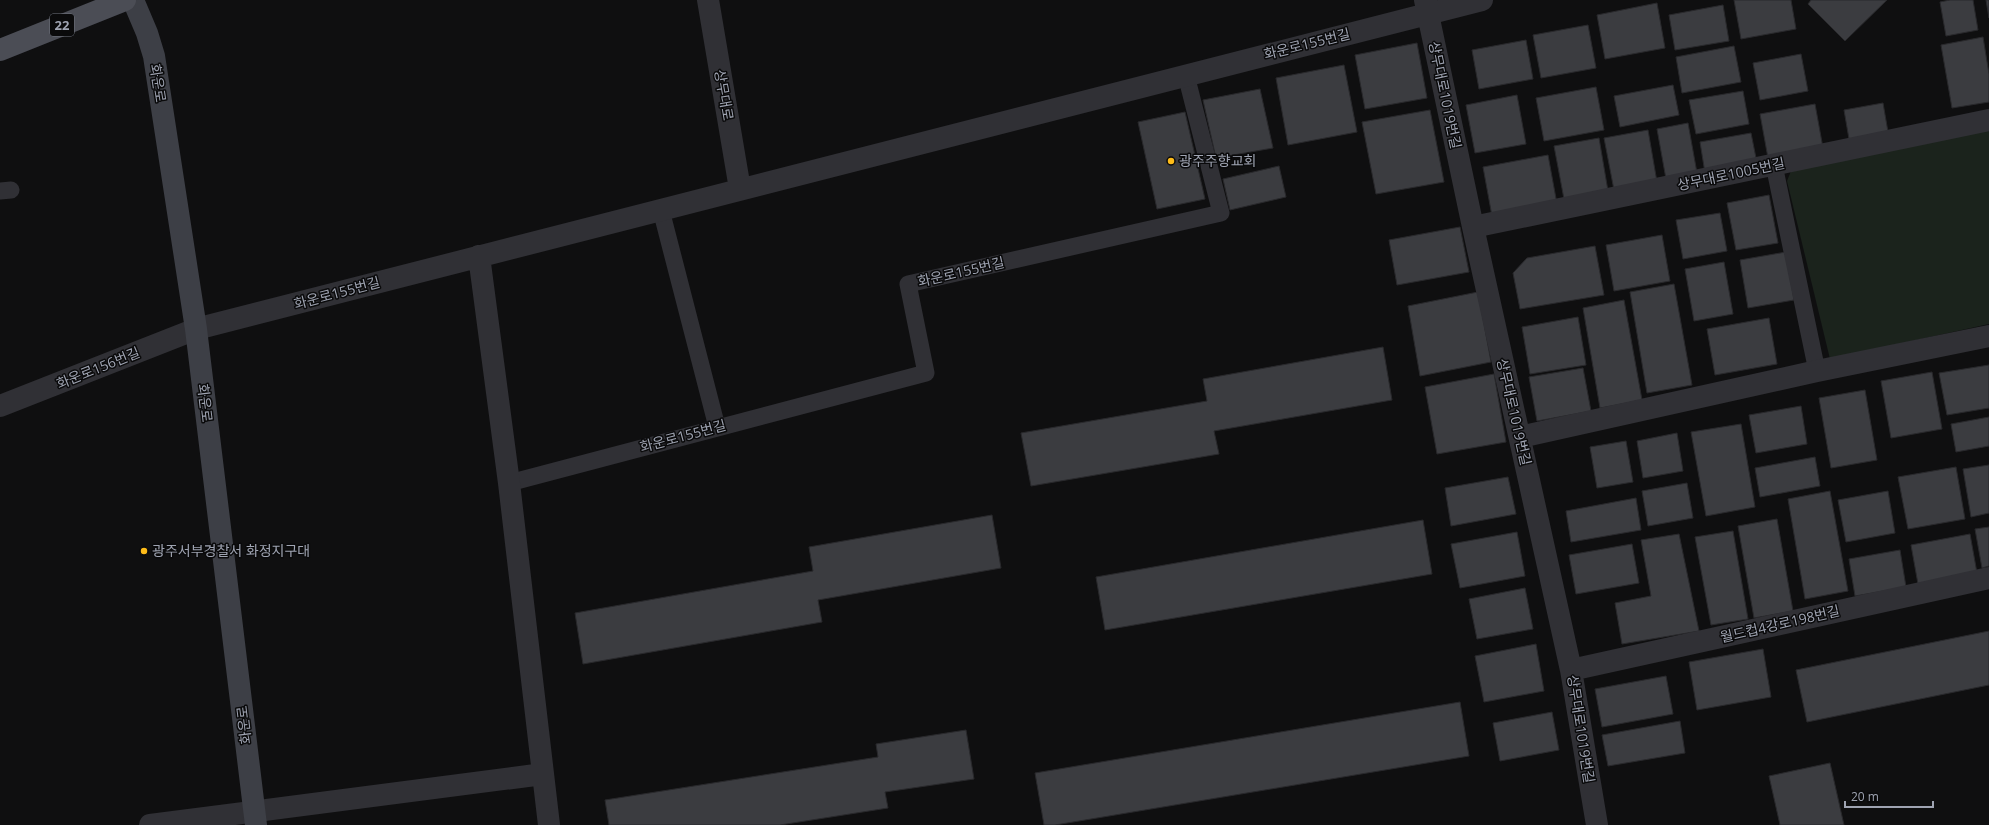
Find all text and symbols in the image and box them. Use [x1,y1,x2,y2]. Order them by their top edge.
road number: 22 [50,14,74,36]
street label: 화운로155번길 [1262,24,1352,63]
street label: 상무대로1019번길 [1425,39,1466,150]
street label: 화운로 [146,62,171,104]
street label: 상무대로 [711,68,738,122]
place label: 광주주향교회 [1179,151,1256,170]
street label: 상무대로1005번길 [1675,153,1786,194]
marker: 광주주향교회 [1166,156,1176,166]
street label: 화운로155번길 [916,252,1006,291]
street label: 화운로155번길 [292,272,382,313]
street label: 화운로156번길 [53,342,142,393]
street label: 상무대로1019번길 [1493,356,1536,467]
street label: 화운로 [194,383,217,423]
street label: 화운로155번길 [638,415,728,456]
place label: 광주서부경찰서 화정지구대 [152,541,310,560]
marker: 광주서부경찰서 화정지구대 [139,546,149,556]
street label: 월드컵4강로198번길 [1718,601,1842,647]
street label: 상무대로1019번길 [1564,673,1599,784]
street label: 화운로 [232,705,255,745]
scale bar [1845,783,1933,809]
text: 20 m [1851,788,1879,805]

